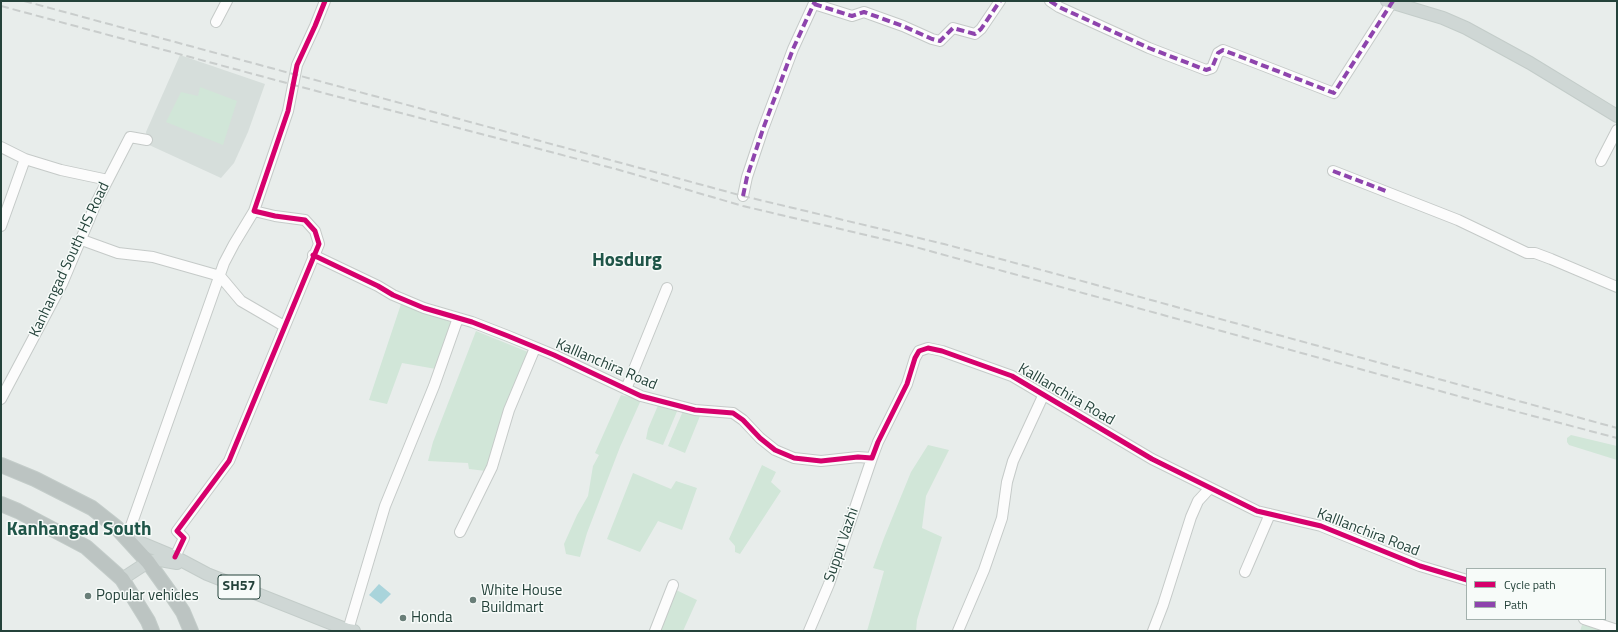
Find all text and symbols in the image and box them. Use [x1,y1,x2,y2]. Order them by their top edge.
street label: Kanhangad South HS Road [26,180,114,340]
district label: Hosdurg [592,250,662,272]
street label: Kalllanchira Road [553,336,659,394]
street label: Kalllanchira Road [1015,360,1117,430]
street label: Kalllanchira Road [1314,505,1422,561]
street label: Suppu Vazhi [821,506,863,584]
district label: Kanhangad South [7,519,151,541]
legend [1466,568,1606,620]
road number: SH57 [218,575,260,599]
text: Cycle path [1504,575,1556,594]
place label: White House Buildmart [481,582,562,617]
place label: Popular vehicles [96,587,199,605]
marker: Popular vehicles [83,591,93,601]
marker: White House Buildmart [468,595,478,605]
text: Path [1504,595,1528,614]
place label: Honda [411,609,452,627]
marker: Honda [398,613,408,623]

